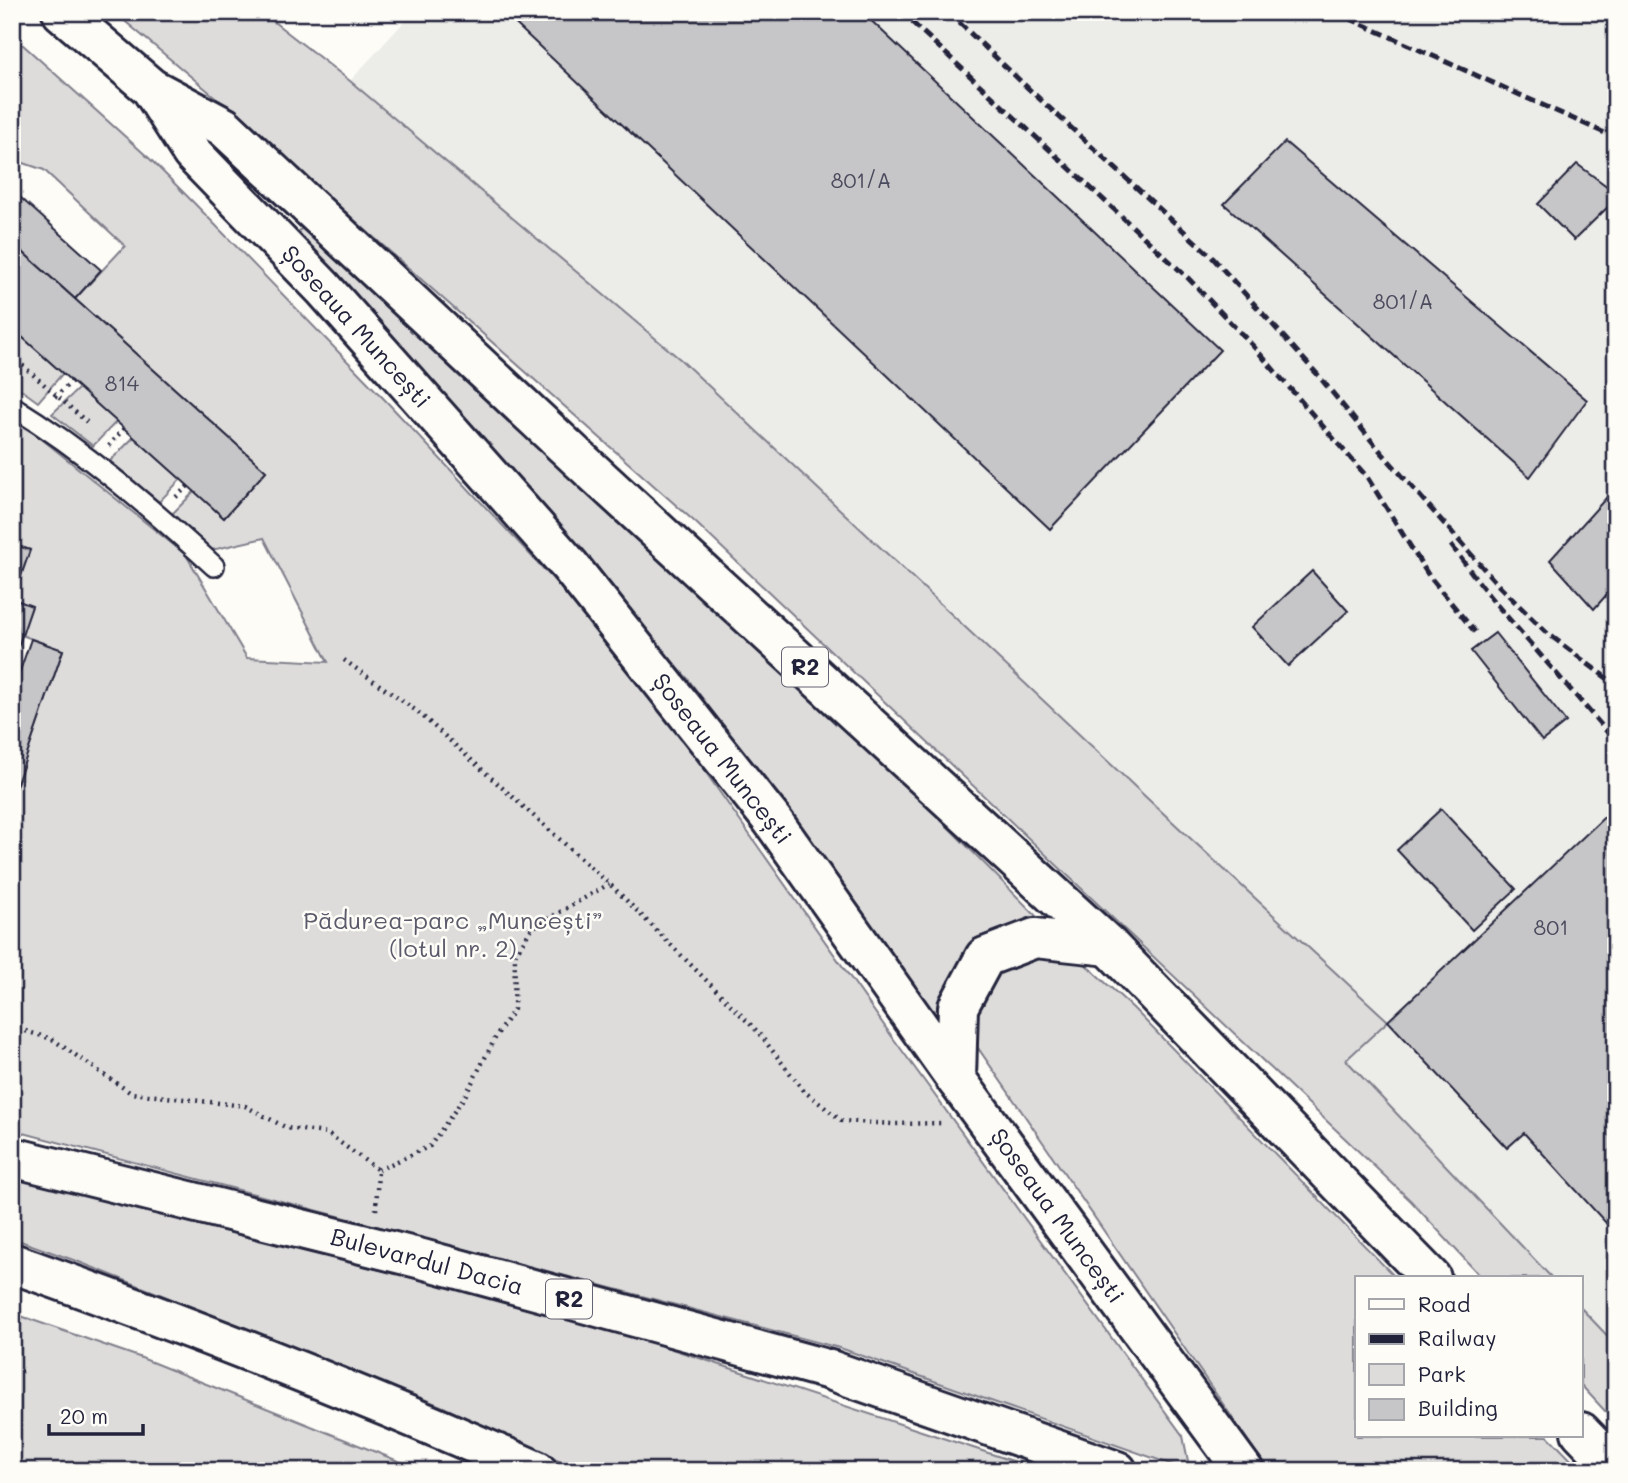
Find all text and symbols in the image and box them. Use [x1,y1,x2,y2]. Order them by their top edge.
house number: 801/A [831,166,891,193]
street label: Șoseaua Muncești [275,238,439,415]
house number: 801/A [1373,287,1433,314]
house number: 814 [105,369,140,396]
road number: R2 [782,648,828,687]
street label: Șoseaua Muncești [646,666,800,851]
park label: Pădurea-parc „Muncești” (lotul nr. 2) [303,904,603,963]
house number: 801 [1533,913,1569,940]
street label: Șoseaua Muncești [983,1121,1132,1309]
street label: Bulevardul Dacia [328,1220,527,1301]
legend [1355,1276,1582,1438]
road number: R2 [546,1280,592,1318]
text: Road [1418,1290,1470,1317]
text: Railway [1418,1324,1497,1351]
text: Park [1418,1360,1466,1387]
scale bar [49,1392,144,1436]
text: Building [1418,1394,1498,1421]
text: 20 m [60,1402,108,1429]

